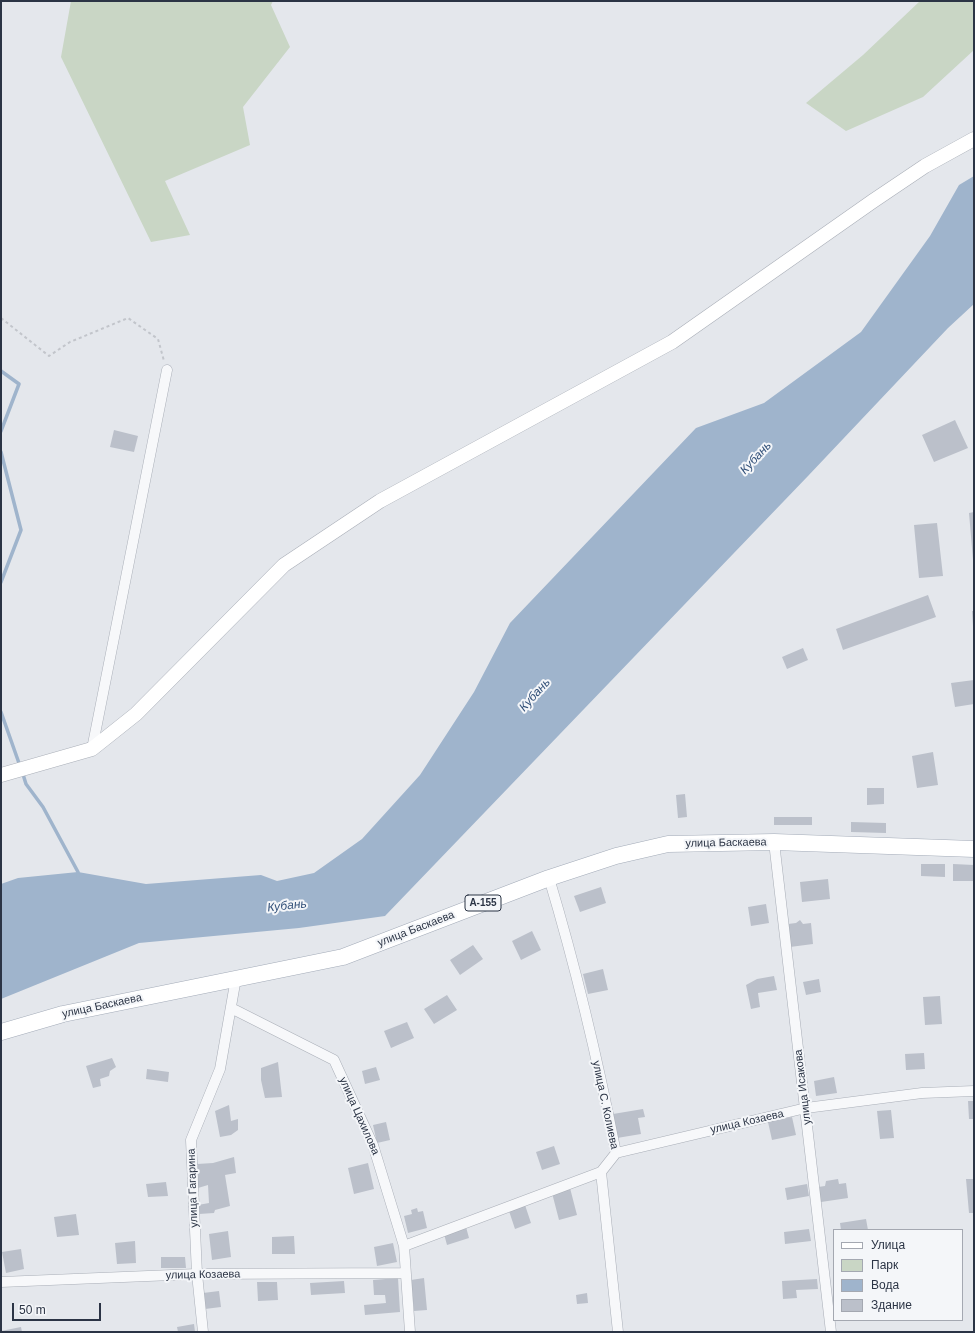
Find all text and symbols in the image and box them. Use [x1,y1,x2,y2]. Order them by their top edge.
water label: Кубань [737,439,775,477]
water label: Кубань [516,675,554,715]
street label: улица Баскаева [685,836,767,850]
road number: А-155 [465,895,501,911]
water label: Кубань [267,897,307,915]
street label: улица Баскаева [376,908,456,950]
street label: улица Баскаева [61,991,143,1021]
street label: улица Исакова [792,1049,814,1125]
street label: улица С. Колиева [589,1060,621,1150]
street label: улица Цахилова [336,1075,382,1157]
street label: улица Козаева [709,1107,785,1137]
street label: улица Гагарина [185,1148,201,1228]
legend [833,1229,963,1321]
text: Улица [871,1238,905,1252]
text: Парк [871,1258,898,1272]
street label: улица Козаева [165,1268,241,1282]
text: Вода [871,1278,899,1292]
scale bar [14,1295,103,1321]
text: Здание [871,1298,912,1312]
text: 50 m [19,1303,46,1317]

